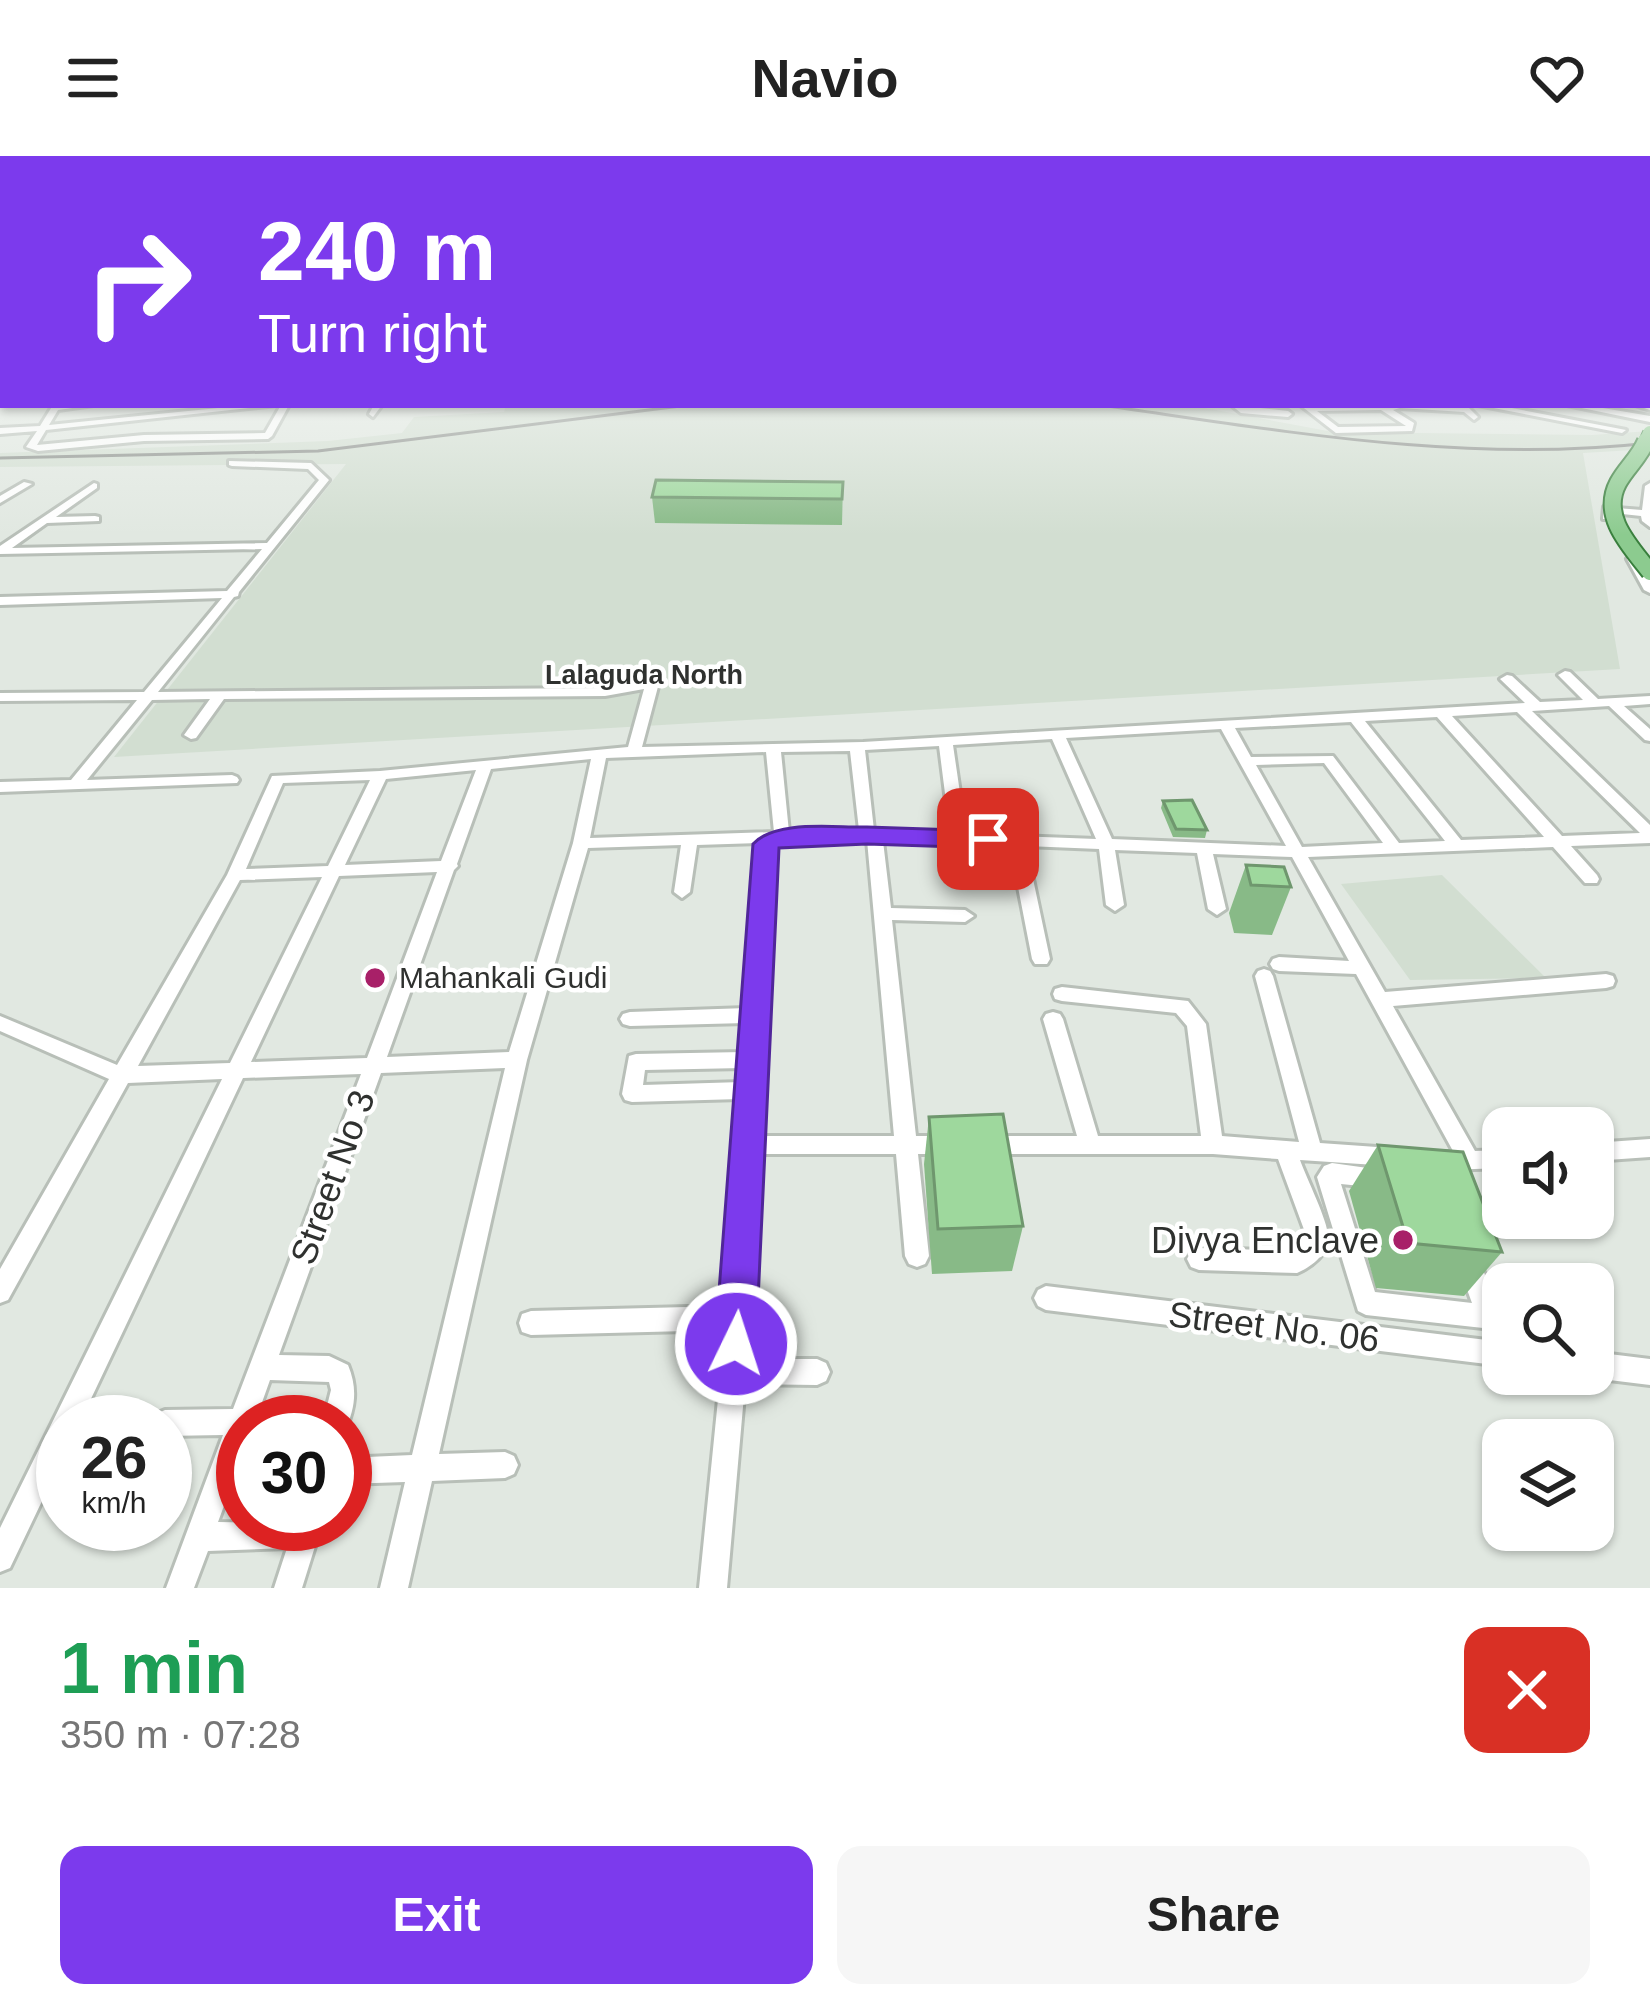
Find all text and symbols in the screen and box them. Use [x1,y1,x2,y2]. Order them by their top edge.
icon: menu [60,45,126,111]
icon: heart [1524,45,1590,111]
text: Navio [751,48,899,108]
icon: right [60,204,216,360]
text: 240 m [258,204,496,298]
text: Turn right [258,303,487,363]
district label: Lalaguda North [545,660,743,690]
pin [937,788,1039,890]
icon: arrive [955,806,1021,872]
place label: Mahankali Gudi [399,961,607,994]
marker: Mahankali Gudi [362,965,388,991]
street label: Street No 3 [282,1085,383,1270]
map controls [1482,1107,1614,1551]
button: sound [1482,1107,1614,1239]
place label: Divya Enclave [1151,1220,1379,1261]
marker: Divya Enclave [1390,1227,1416,1253]
button: search [1482,1263,1614,1395]
position arrow [673,1281,799,1407]
street label: Street No. 06 [1166,1293,1382,1360]
speed limit sign: 30 [216,1395,372,1551]
button: layers [1482,1419,1614,1551]
text: 26 [81,1424,147,1491]
text: km/h [81,1486,147,1519]
button: close [1464,1627,1590,1753]
text: 1 min [60,1628,248,1708]
text: 350 m · 07:28 [60,1713,301,1756]
button: Exit [60,1846,813,1984]
button: Share [837,1846,1590,1984]

